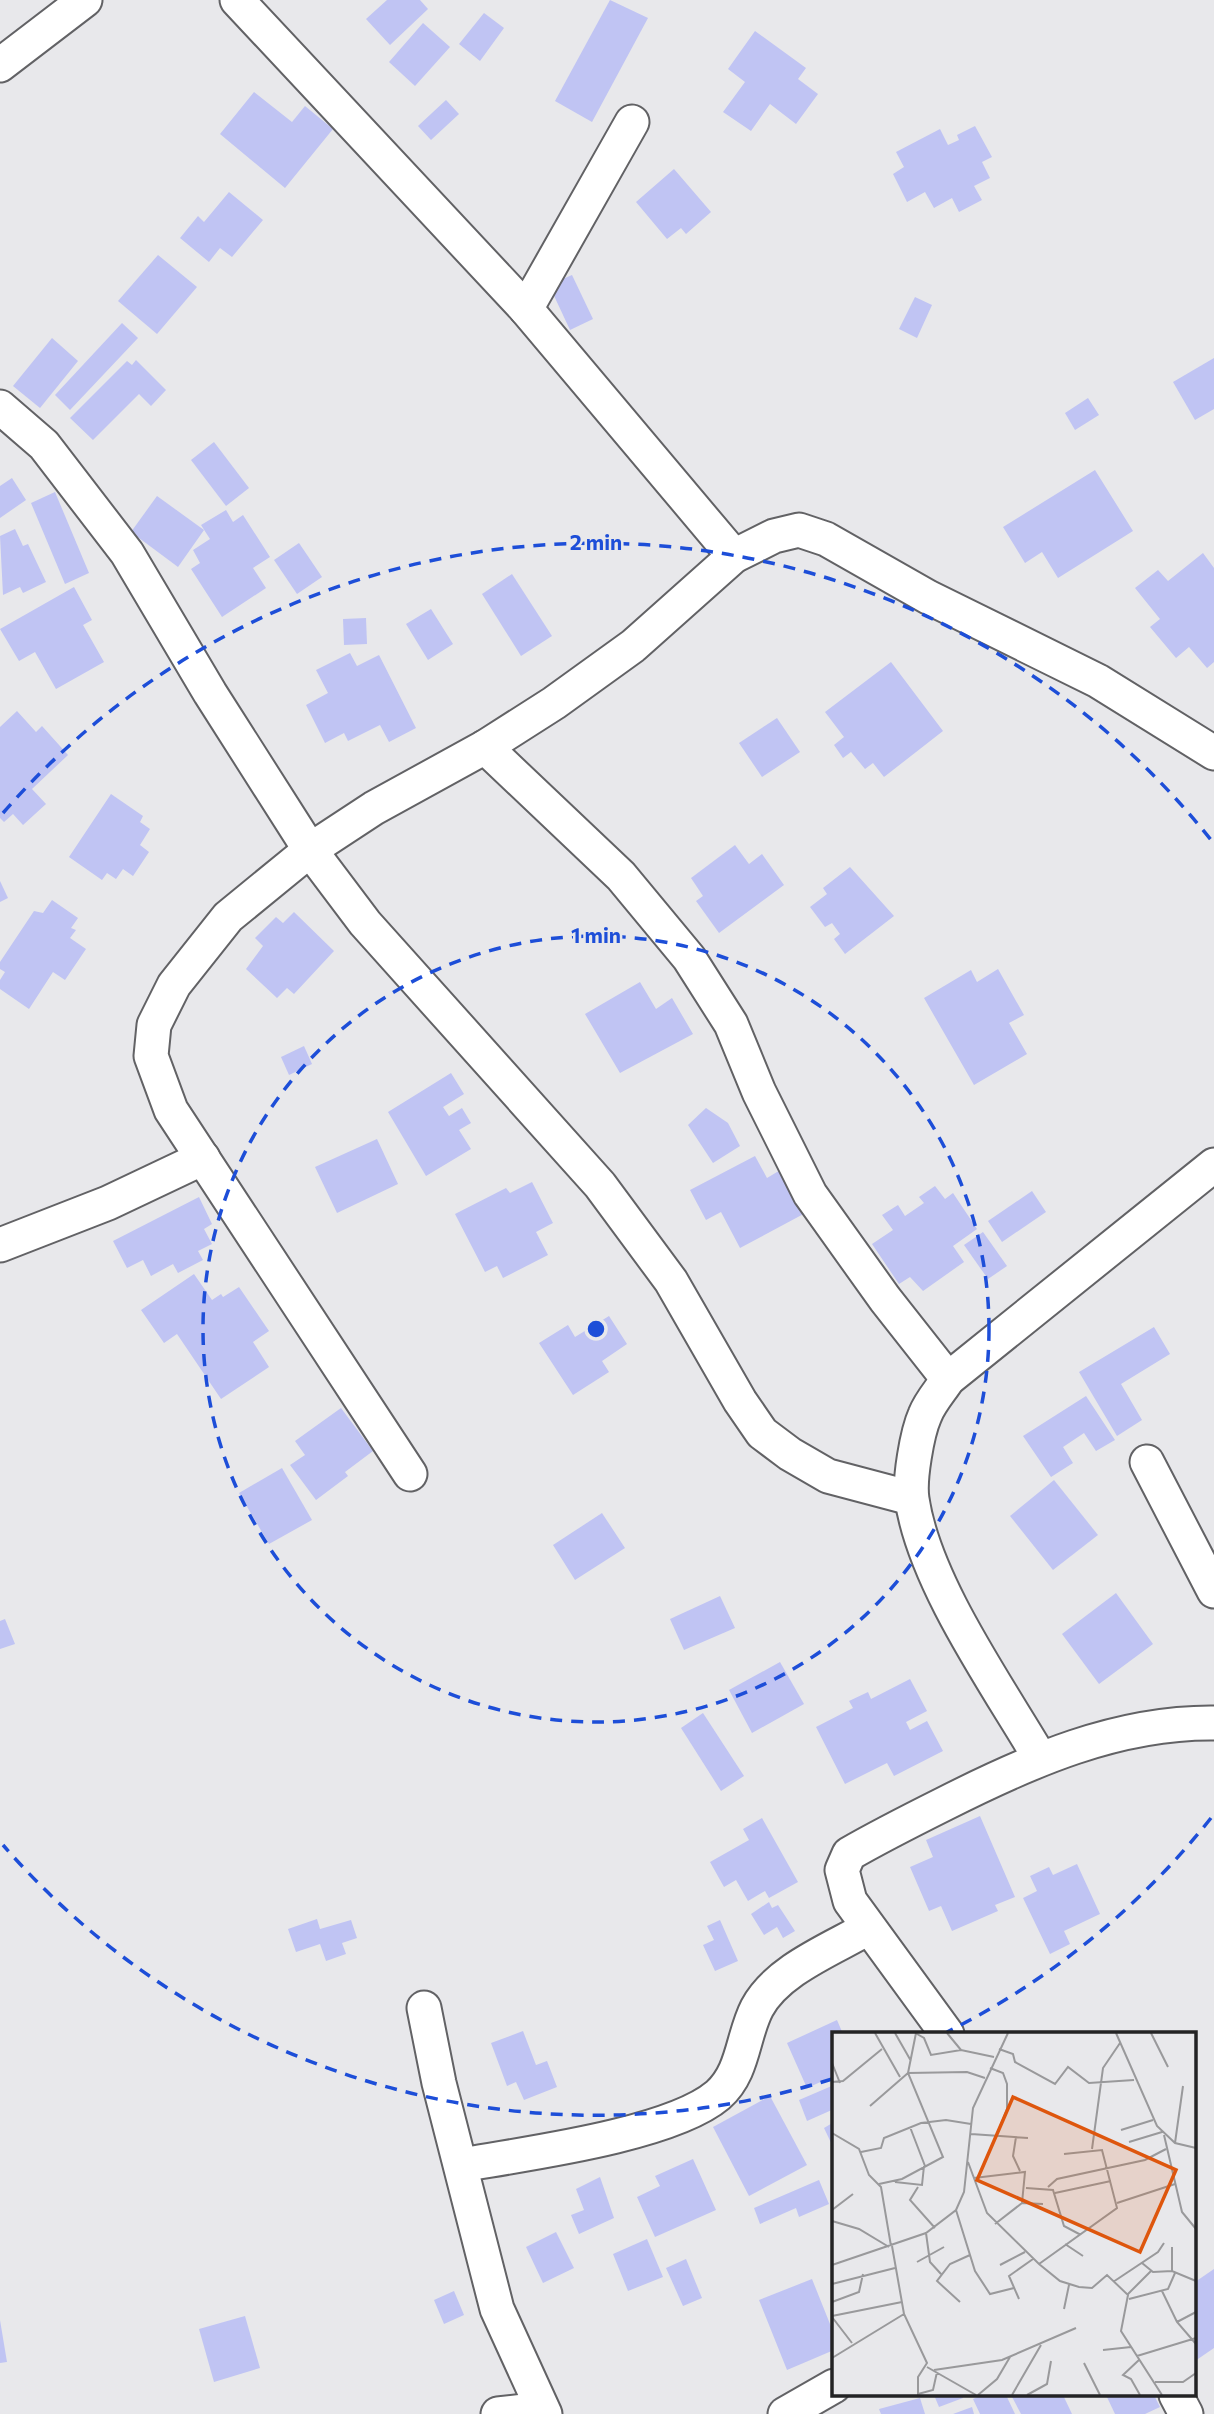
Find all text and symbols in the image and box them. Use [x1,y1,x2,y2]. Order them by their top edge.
text: 2 min [570,529,622,554]
text: 1 min [571,922,621,947]
centre of rings [584,1317,608,1341]
inset map [832,2032,1196,2396]

